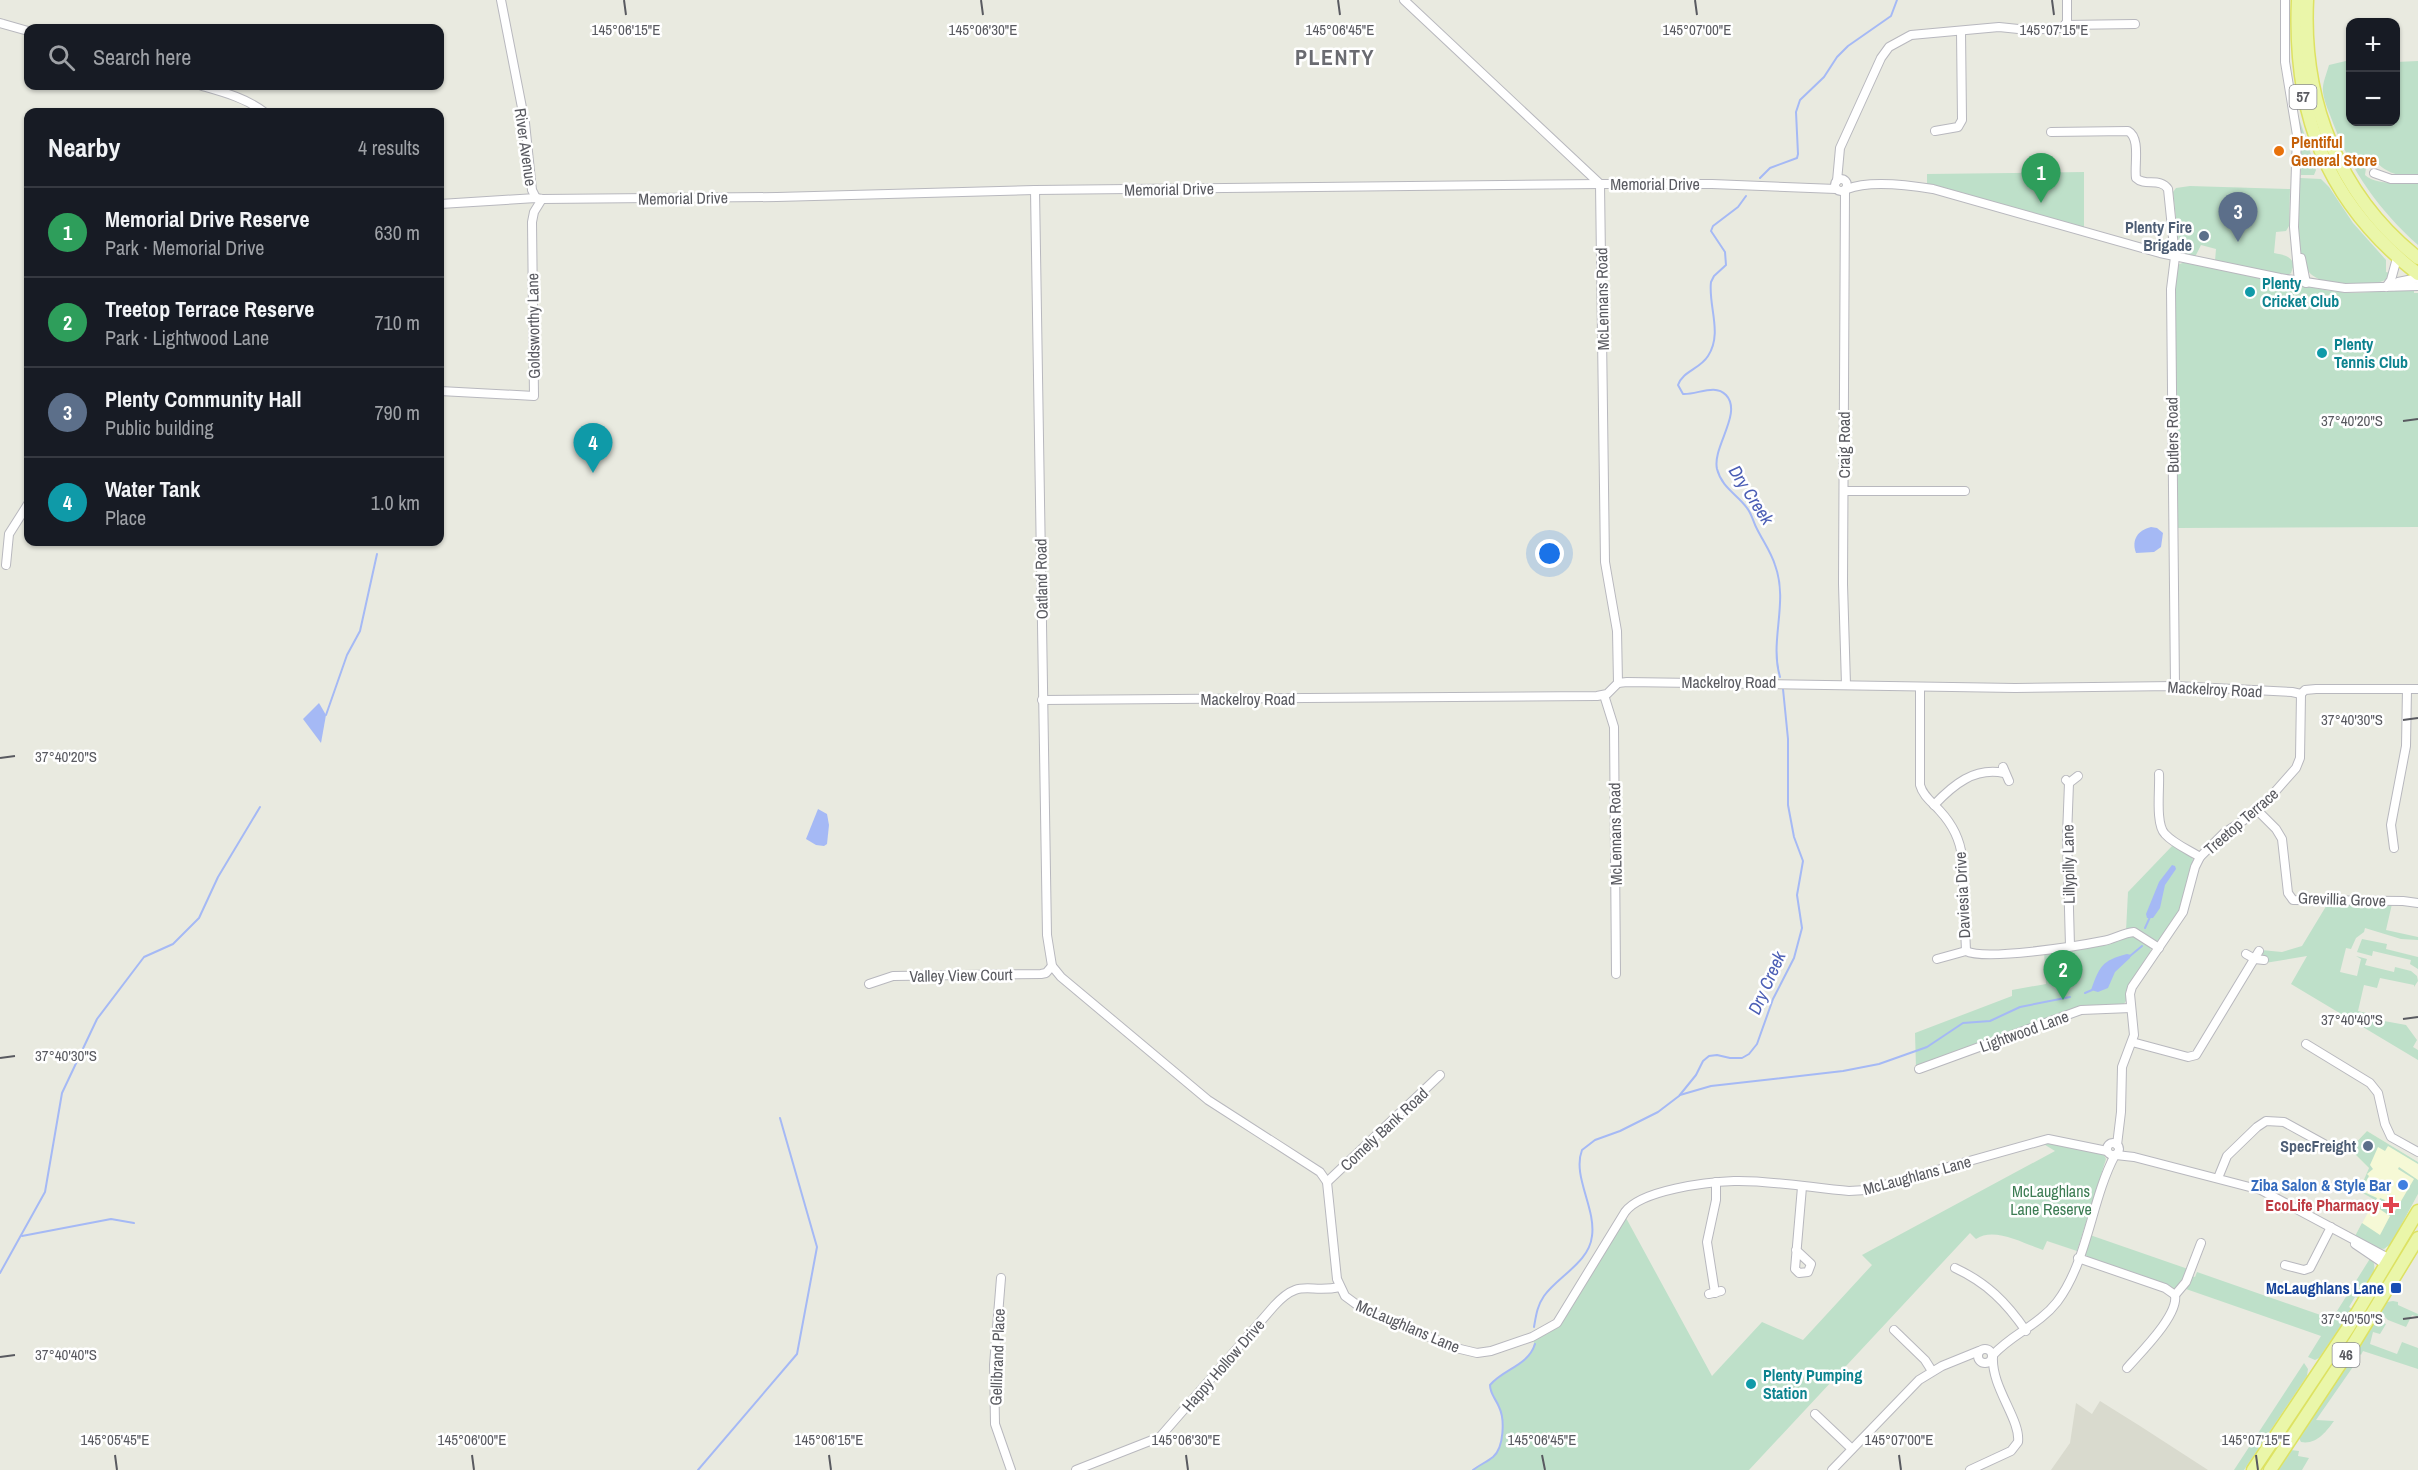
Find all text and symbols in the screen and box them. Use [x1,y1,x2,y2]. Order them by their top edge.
map controls [2346,18,2400,126]
button: + [2346,18,2400,72]
text: 145°06'15"E [592,19,660,40]
text: 145°06'30"E [949,19,1017,40]
text: 145°06'45"E [1306,19,1374,40]
text: 145°07'00"E [1663,19,1731,40]
text: 145°07'15"E [2020,19,2088,40]
search box [24,24,444,90]
icon: search [45,41,78,74]
text: Search here [93,42,191,72]
district label: PLENTY [1295,42,1375,72]
button: − [2346,72,2400,126]
road number: 57 [2290,85,2316,109]
street label: River Avenue [510,107,542,187]
text: Nearby [48,130,120,165]
place label: Plentiful General Store [2291,131,2377,171]
text: 4 results [358,134,420,161]
marker: Plentiful General Store [2272,144,2286,158]
pin: 1 [2022,154,2060,203]
street label: Memorial Drive [1610,173,1700,195]
street label: Memorial Drive [1124,177,1214,201]
street label: Memorial Drive [638,186,728,210]
pin: 3 [2218,192,2258,242]
text: Memorial Drive Reserve [105,204,310,234]
place label: Plenty Fire Brigade [2125,216,2192,256]
text: 1 [63,219,72,246]
text: 630 m [374,219,420,246]
marker: Plenty Fire Brigade [2197,229,2211,243]
text: Park · Memorial Drive [105,234,264,261]
street label: McLennans Road [1590,247,1614,351]
place label: Plenty Cricket Club [2262,272,2339,312]
street label: Goldsworthy Lane [521,273,545,379]
marker: Plenty Cricket Club [2243,285,2257,299]
text: Treetop Terrace Reserve [105,294,314,324]
text: 2 [63,309,72,336]
text: 710 m [374,309,420,336]
text: Park · Lightwood Lane [105,324,269,351]
place label: Plenty Tennis Club [2334,333,2408,373]
marker: Plenty Tennis Club [2315,346,2329,360]
text: Plenty Community Hall [105,384,301,414]
street label: Butlers Road [2160,397,2184,473]
text: 3 [63,399,72,426]
text: 790 m [374,399,420,426]
text: 37°40'20"S [2321,410,2383,431]
street label: Craig Road [1833,411,1855,479]
text: Public building [105,414,214,441]
pin: 4 [574,424,612,473]
water label: Dry Creek [1723,460,1780,530]
text: Water Tank [105,474,200,504]
text: 4 [63,489,72,516]
text: 1.0 km [371,489,420,516]
text: Place [105,504,146,531]
street label: Oatland Road [1029,538,1053,620]
your location [1535,539,1564,568]
street label: Mackelroy Road [1682,671,1776,693]
street label: Mackelroy Road [2167,676,2263,702]
street label: Mackelroy Road [1201,688,1295,710]
text: 37°40'30"S [2321,709,2383,730]
text: 37°40'20"S [35,746,97,767]
street label: McLennans Road [1603,782,1627,886]
street label: Treetop Terrace [2199,783,2283,859]
street label: Lillypilly Lane [2056,824,2080,904]
street label: Daviesia Drive [1949,851,1975,939]
street label: Grevillia Grove [2298,886,2386,912]
water label: Dry Creek [1742,947,1792,1018]
pin: 2 [2044,950,2082,1000]
street label: Valley View Court [909,963,1013,987]
street label: Lightwood Lane [1976,1005,2072,1057]
text: 37°40'40"S [2321,1009,2383,1030]
text: 37°40'30"S [35,1045,97,1066]
street label: Comely Bank Road [1335,1082,1433,1176]
place label: SpecFreight [2280,1135,2357,1157]
marker: SpecFreight [2361,1139,2375,1153]
street label: McLaughlans Lane [1861,1150,1973,1200]
place label: Ziba Salon & Style Bar [2251,1174,2392,1196]
marker: Ziba Salon & Style Bar [2396,1178,2410,1192]
park label: McLaughlans Lane Reserve [2010,1180,2092,1220]
place label: EcoLife Pharmacy [2265,1194,2380,1216]
marker: EcoLife Pharmacy [2384,1198,2398,1212]
place label: McLaughlans Lane [2266,1277,2384,1299]
marker: McLaughlans Lane [2389,1281,2403,1295]
street label: McLaughlans Lane [1353,1294,1463,1358]
street label: Gellibrand Place [984,1308,1010,1406]
text: 37°40'50"S [2321,1308,2383,1329]
street label: Happy Hollow Drive [1177,1314,1269,1416]
road number: 46 [2332,1343,2360,1367]
text: 37°40'40"S [35,1344,97,1365]
place label: Plenty Pumping Station [1763,1364,1862,1404]
marker: Plenty Pumping Station [1744,1377,1758,1391]
text: 145°05'45"E [81,1429,149,1450]
text: 145°06'00"E [438,1429,506,1450]
text: 145°06'15"E [795,1429,863,1450]
text: 145°06'30"E [1152,1429,1220,1450]
text: 145°06'45"E [1508,1429,1576,1450]
text: 145°07'00"E [1865,1429,1933,1450]
text: 145°07'15"E [2222,1429,2290,1450]

